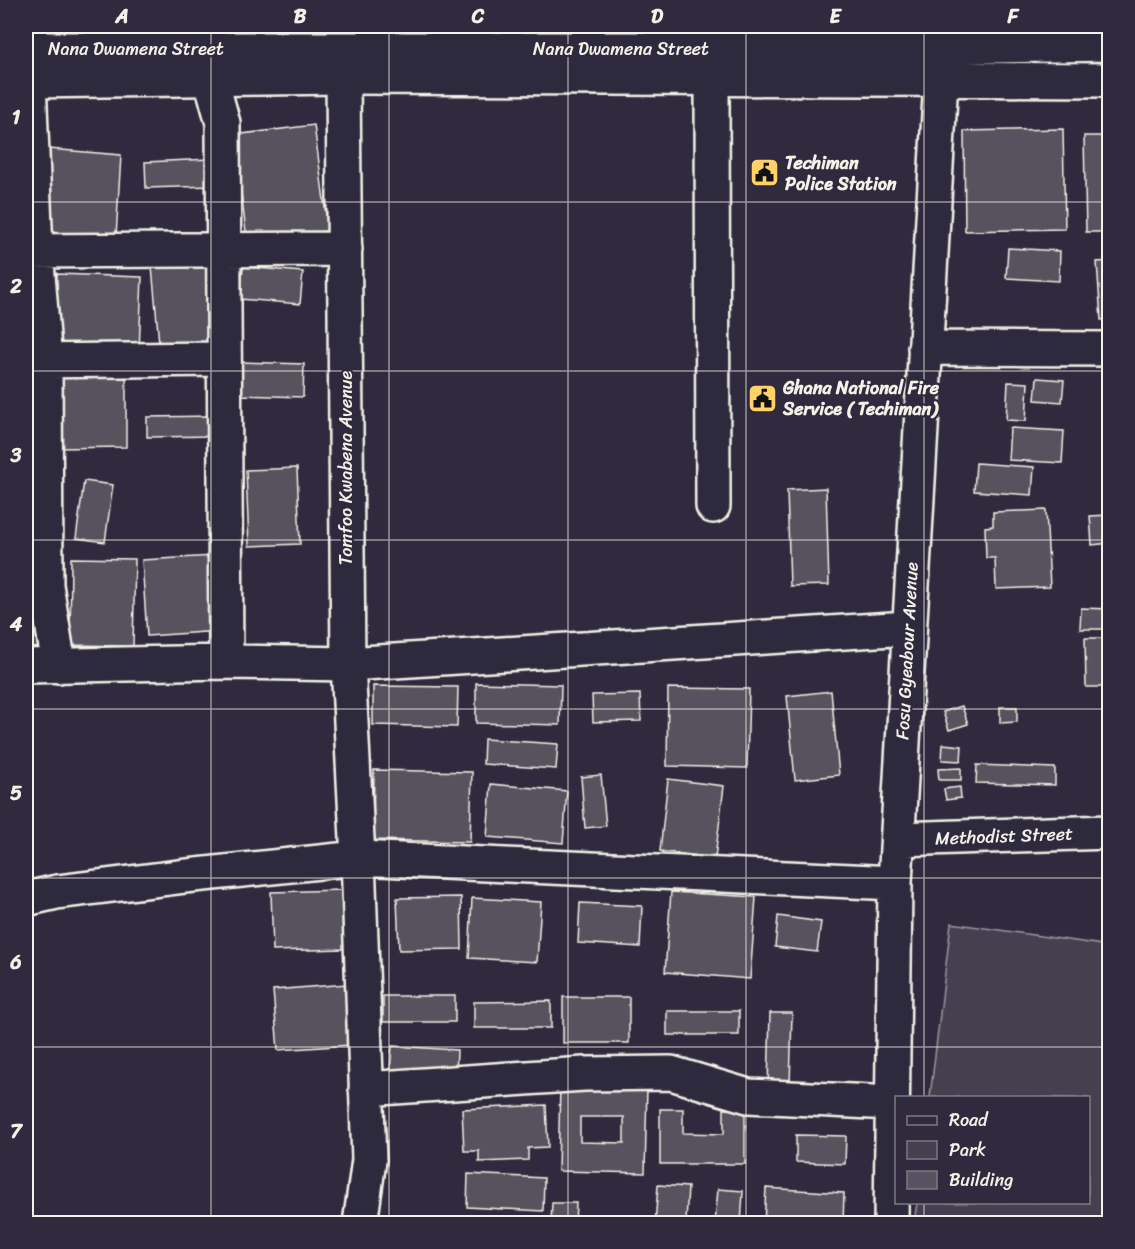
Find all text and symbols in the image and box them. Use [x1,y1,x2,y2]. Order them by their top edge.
text: A [114,0,129,34]
text: B [294,0,307,34]
text: C [471,0,485,34]
text: D [651,0,664,34]
text: E [829,0,842,34]
text: F [1007,0,1020,34]
street label: Nana Dwamena Street [48,33,224,65]
street label: Nana Dwamena Street [533,33,709,65]
text: 1 [12,100,21,135]
place label: Techiman Police Station [785,147,897,200]
public building icon: Techiman Police Station [748,157,780,189]
text: 2 [9,269,22,304]
street label: Tomfoo Kwabena Avenue [330,371,362,565]
place label: Ghana National Fire Service ( Techiman) [782,372,940,425]
public building icon: Ghana National Fire Service ( Techiman) [746,382,778,414]
text: 3 [10,438,22,473]
street label: Fosu Gyeabour Avenue [886,561,928,741]
text: 4 [9,607,23,642]
text: 5 [10,776,22,811]
street label: Methodist Street [934,818,1074,854]
text: 6 [9,945,22,980]
legend [895,1096,1090,1204]
text: Road [949,1104,989,1136]
text: 7 [10,1114,23,1149]
text: Park [949,1134,986,1166]
text: Building [949,1164,1013,1196]

